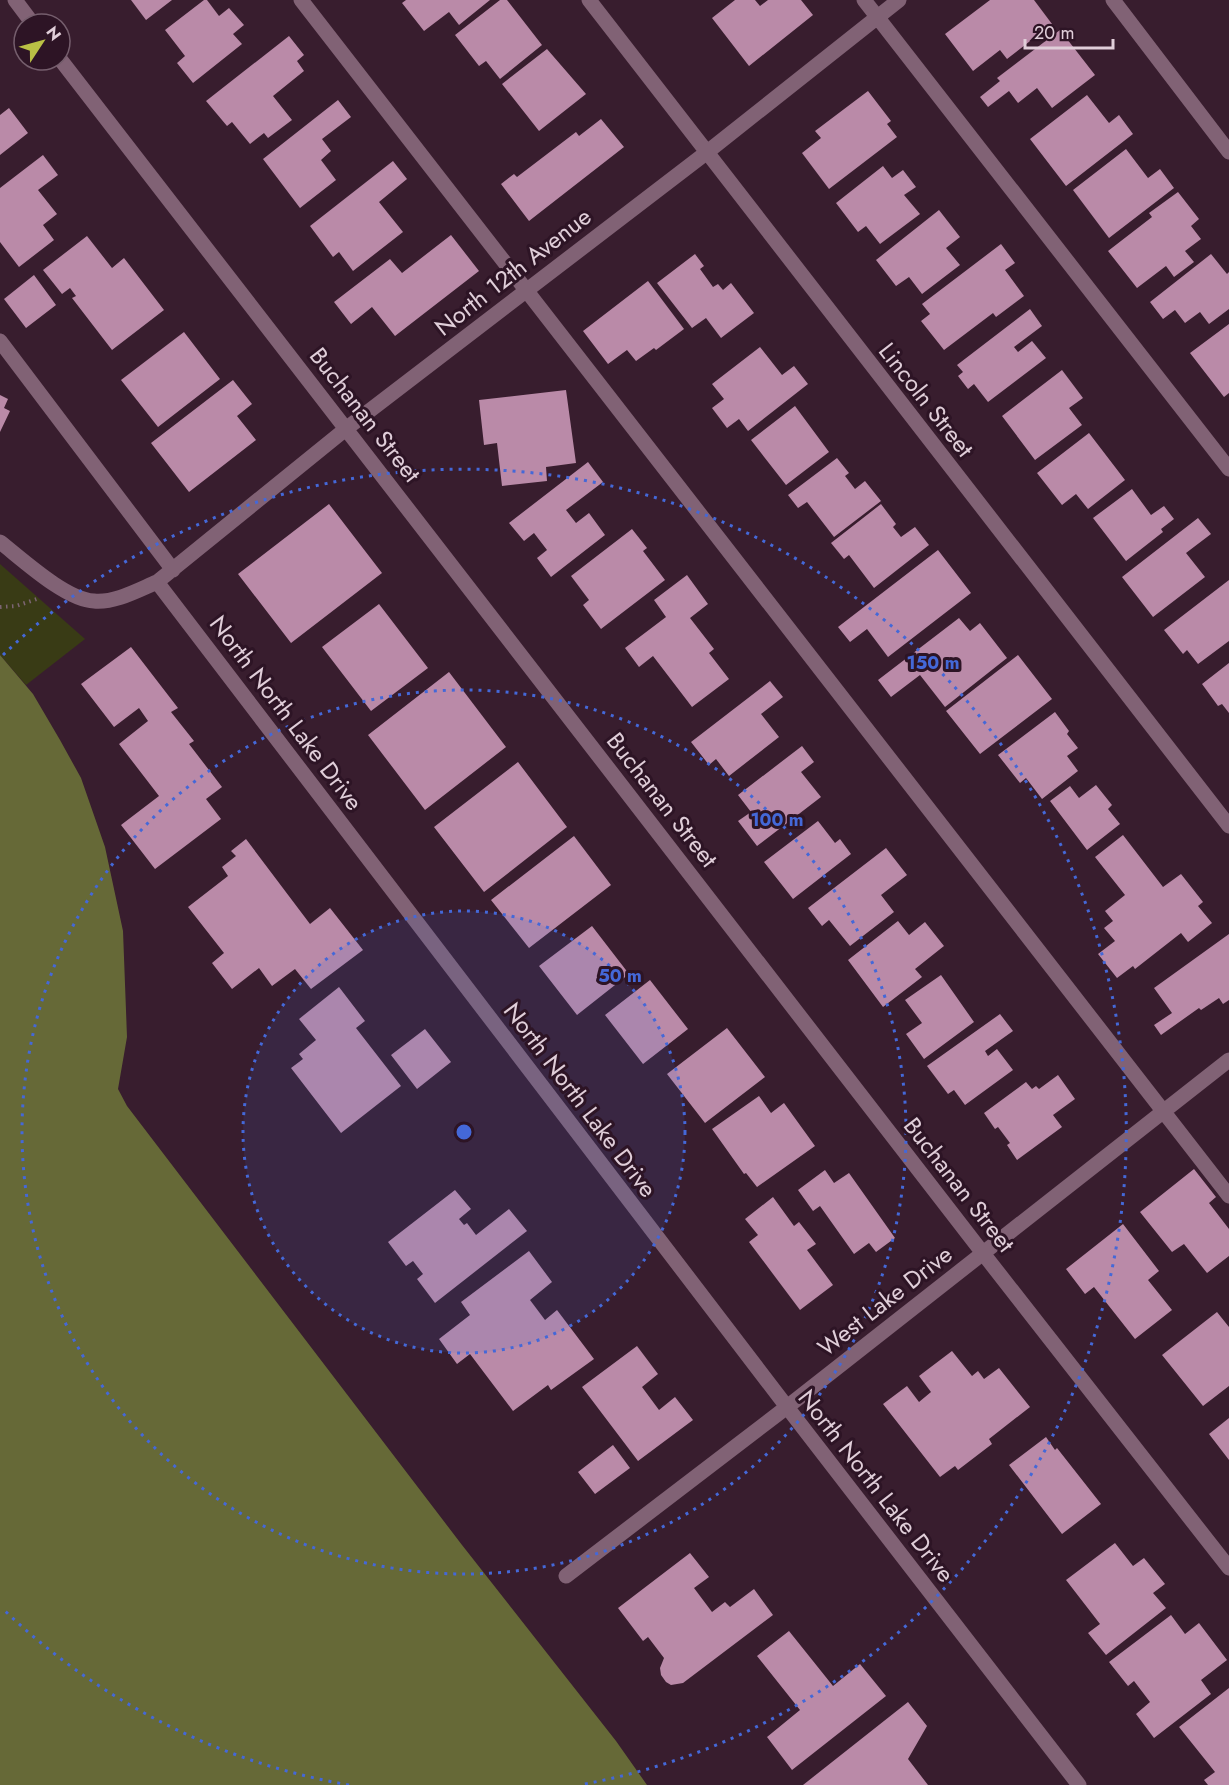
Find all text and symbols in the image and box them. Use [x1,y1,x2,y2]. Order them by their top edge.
north arrow [12,12,72,72]
scale bar [1025,12,1114,50]
text: 20 m [1034,20,1074,46]
text: N [41,22,67,45]
street label: North 12th Avenue [427,199,598,344]
street label: Lincoln Street [870,335,982,465]
street label: Buchanan Street [301,340,429,490]
street label: North North Lake Drive [201,608,372,818]
text: 150 m [907,650,959,676]
street label: Buchanan Street [598,725,726,875]
text: 100 m [750,807,804,833]
text: 50 m [598,963,642,989]
street label: North North Lake Drive [495,995,666,1205]
street label: Buchanan Street [895,1110,1023,1260]
centre of rings [454,1122,474,1142]
street label: West Lake Drive [810,1237,959,1364]
street label: North North Lake Drive [790,1382,963,1590]

